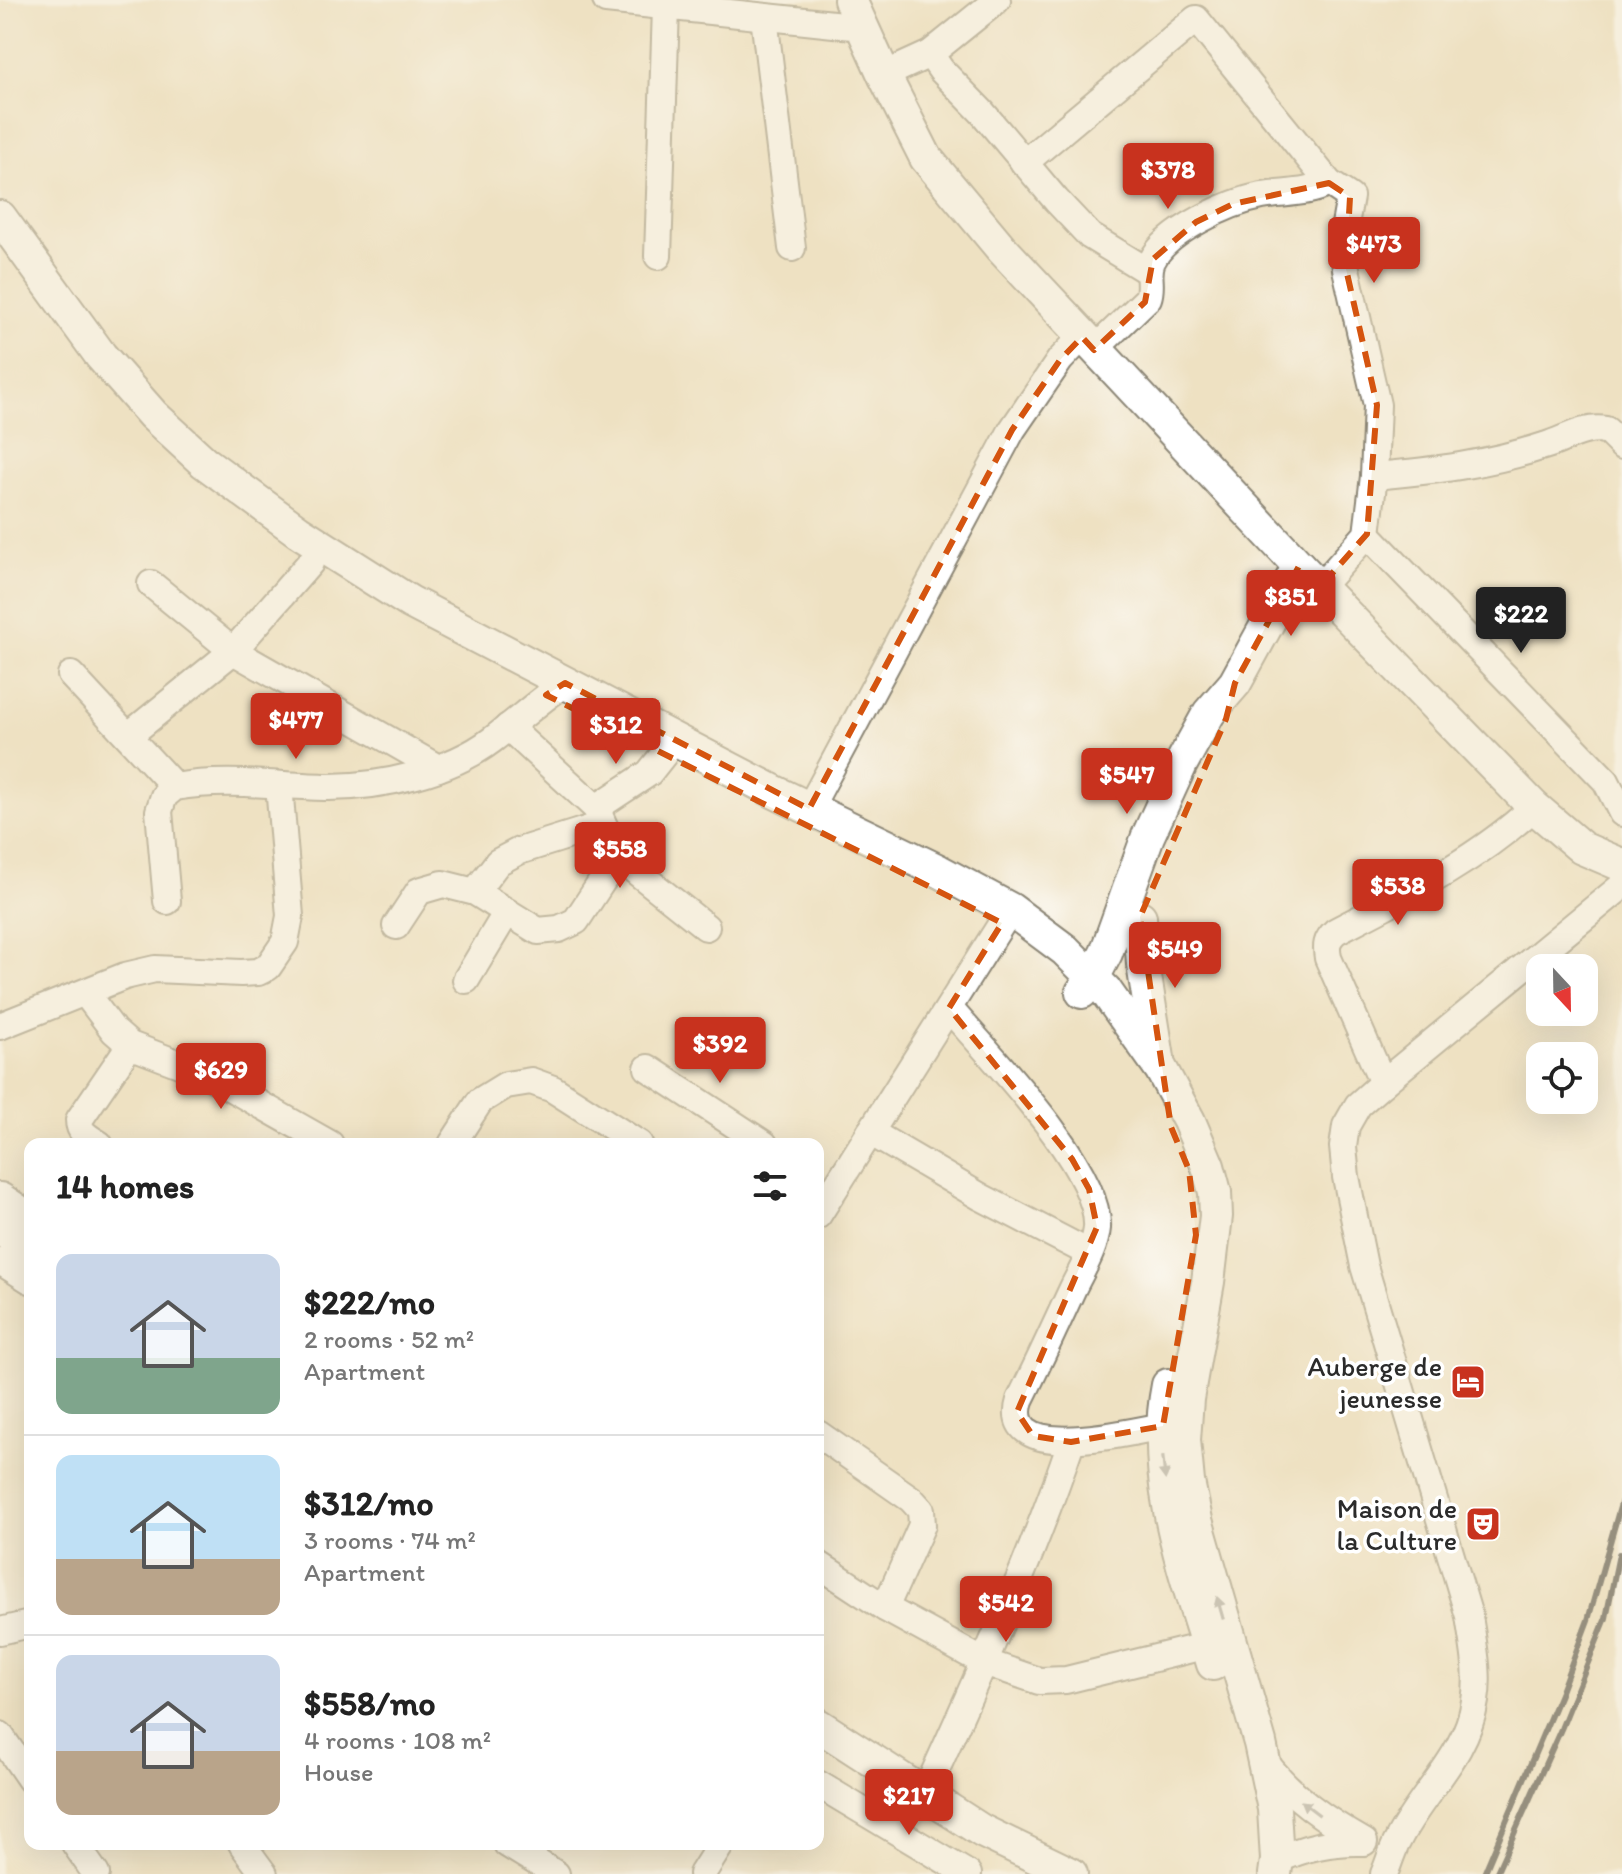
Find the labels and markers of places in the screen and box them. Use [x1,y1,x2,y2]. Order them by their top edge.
pin: $378 [1121,143,1215,211]
pin: $473 [1327,217,1421,285]
pin: $851 [1244,570,1338,638]
pin: $222 [1474,587,1568,655]
pin: $477 [249,693,343,761]
pin: $312 [569,698,663,766]
pin: $547 [1080,748,1174,816]
pin: $558 [573,822,667,890]
pin: $538 [1351,859,1445,927]
pin: $549 [1128,922,1222,990]
pin: $392 [673,1017,767,1085]
pin: $629 [174,1043,268,1111]
place label: Auberge de jeunesse [1308,1349,1442,1415]
hotel icon: Auberge de jeunesse [1449,1363,1487,1401]
place label: Maison de la Culture [1336,1491,1457,1557]
theatre icon: Maison de la Culture [1464,1505,1502,1543]
pin: $542 [959,1576,1053,1644]
pin: $217 [862,1769,956,1837]

